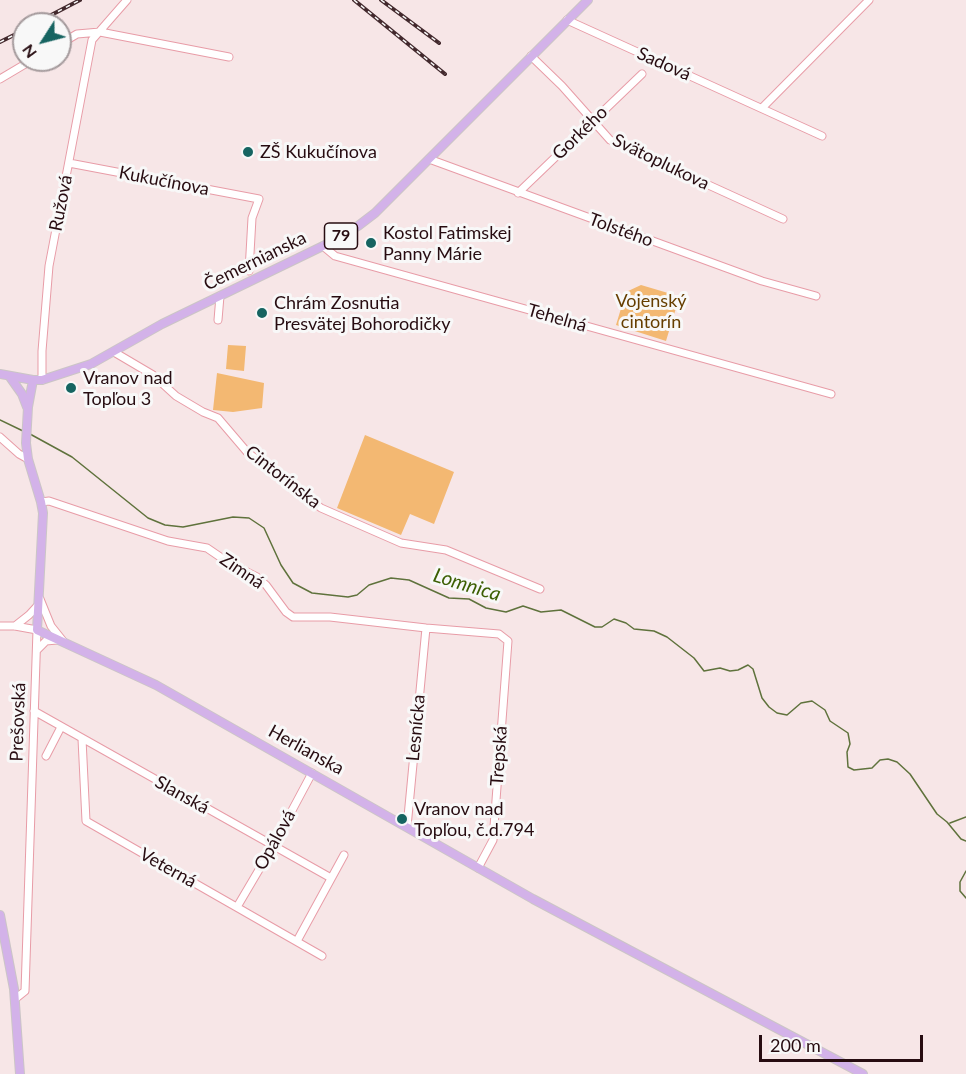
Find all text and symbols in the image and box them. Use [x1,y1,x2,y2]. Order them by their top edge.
north arrow [12,12,72,72]
text: N [17,41,40,62]
street label: Sadová [634,43,694,85]
street label: Gorkého [548,102,612,164]
street label: Svätoplukova [609,129,713,195]
place label: ZŠ Kukučínova [260,141,377,163]
marker: ZŠ Kukučínova [241,145,255,159]
street label: Kukučínova [117,162,211,200]
street label: Ružová [45,173,77,233]
street label: Tolstého [586,208,656,252]
place label: Kostol Fatimskej Panny Márie [383,222,512,264]
road number: 79 [324,223,358,249]
street label: Čemernianska [200,227,310,295]
marker: Kostol Fatimskej Panny Márie [364,236,378,250]
park label: Vojenský cintorín [615,290,687,332]
place label: Chrám Zosnutia Presvätej Bohorodičky [274,292,451,334]
street label: Tehelná [525,299,589,337]
marker: Chrám Zosnutia Presvätej Bohorodičky [255,306,269,320]
place label: Vranov nad Topľou 3 [83,367,172,410]
marker: Vranov nad Topľou 3 [64,381,78,395]
street label: Cintorínska [241,441,325,513]
street label: Zimná [216,548,268,594]
water label: Lomnica [430,563,504,607]
street label: Prešovská [6,682,30,762]
street label: Lesnícka [402,694,430,762]
street label: Herlianska [264,720,348,780]
street label: Trepská [486,725,512,787]
street label: Slanská [151,771,213,819]
place label: Vranov nad Topľou, č.d.794 [414,798,534,840]
street label: Opálová [250,806,300,874]
marker: Vranov nad Topľou, č.d.794 [395,812,409,826]
street label: Veterná [136,844,200,892]
scale bar [762,1023,926,1061]
text: 200 m [770,1034,821,1056]

